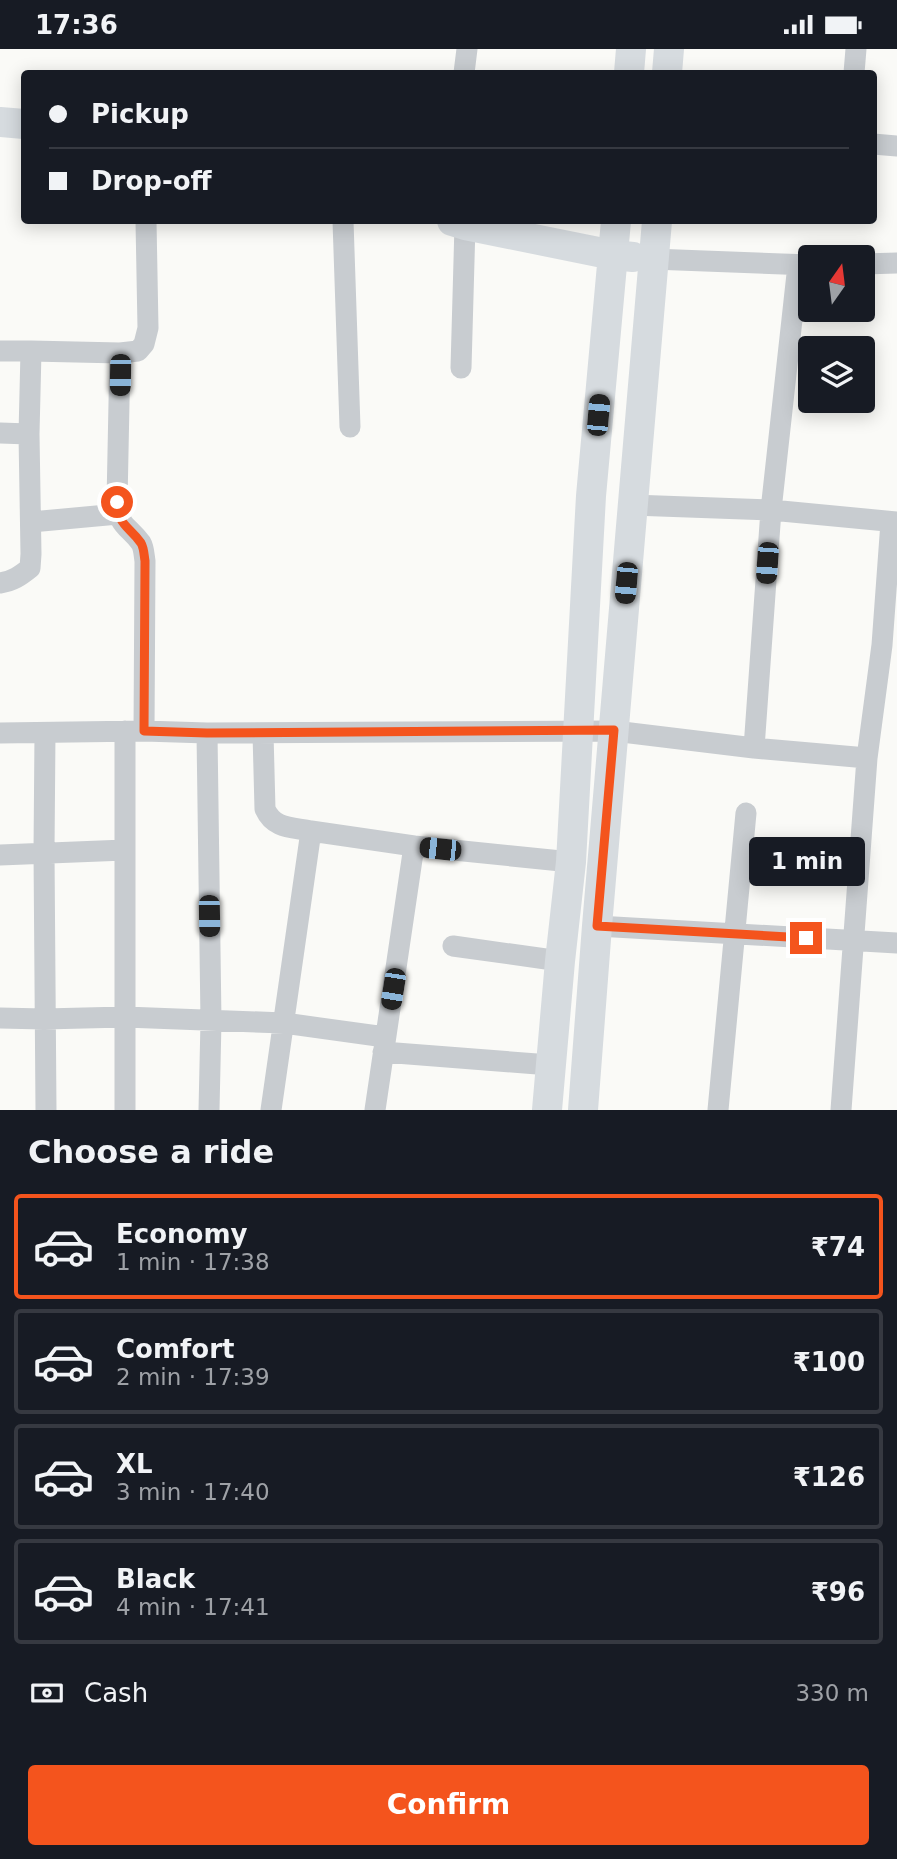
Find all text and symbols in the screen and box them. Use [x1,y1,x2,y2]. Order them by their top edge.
text: 17:36 [35,10,118,40]
text: Pickup [91,99,189,129]
text: Drop-off [91,166,212,196]
north arrow [798,245,875,322]
map controls [798,245,875,413]
button: layers [798,336,875,413]
car [110,354,131,396]
car [586,393,611,437]
route start [101,486,133,518]
car [756,541,779,585]
car [614,561,639,605]
car [419,836,462,862]
callout: 1 min [748,837,864,885]
text: 1 min [771,848,843,874]
car [199,895,220,937]
route end [790,922,822,954]
car [380,967,407,1011]
text: Choose a ride [28,1133,274,1171]
icon: car [32,1215,95,1278]
text: Economy [116,1219,247,1249]
text: ₹74 [811,1232,865,1262]
text: 1 min · 17:38 [116,1249,270,1275]
icon: car [32,1330,95,1393]
text: Comfort [116,1334,234,1364]
text: ₹100 [793,1347,865,1377]
text: 2 min · 17:39 [116,1364,270,1390]
icon: car [32,1445,95,1508]
text: XL [116,1449,153,1479]
text: ₹126 [793,1462,865,1492]
text: 3 min · 17:40 [116,1479,270,1505]
icon: car [32,1560,95,1623]
text: Black [116,1564,195,1594]
text: ₹96 [811,1577,865,1607]
text: 4 min · 17:41 [116,1594,270,1620]
icon: cash [28,1674,66,1712]
text: Cash [84,1678,148,1708]
text: 330 m [795,1680,869,1706]
button: Confirm [28,1765,869,1845]

